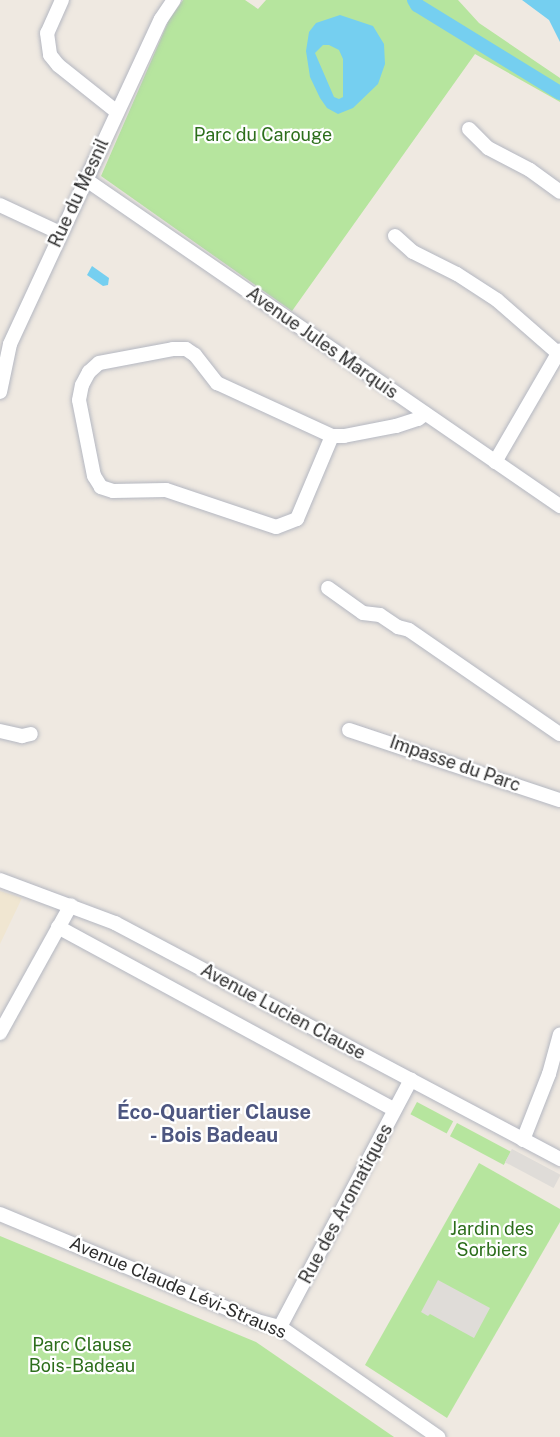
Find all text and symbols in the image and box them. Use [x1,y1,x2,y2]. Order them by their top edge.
park label: Parc du Carouge [194,124,332,146]
street label: Rue du Mesnil [44,135,114,251]
street label: Avenue Jules Marquis [242,283,402,403]
street label: Impasse du Parc [387,731,523,797]
street label: Avenue Lucien Clause [197,959,369,1065]
district label: Éco-Quartier Clause - Bois Badeau [117,1101,311,1148]
street label: Rue des Aromatiques [295,1120,397,1288]
park label: Jardin des Sorbiers [450,1219,534,1262]
street label: Avenue Claude Lévi-Strauss [66,1232,290,1344]
park label: Parc Clause Bois-Badeau [29,1335,135,1378]

